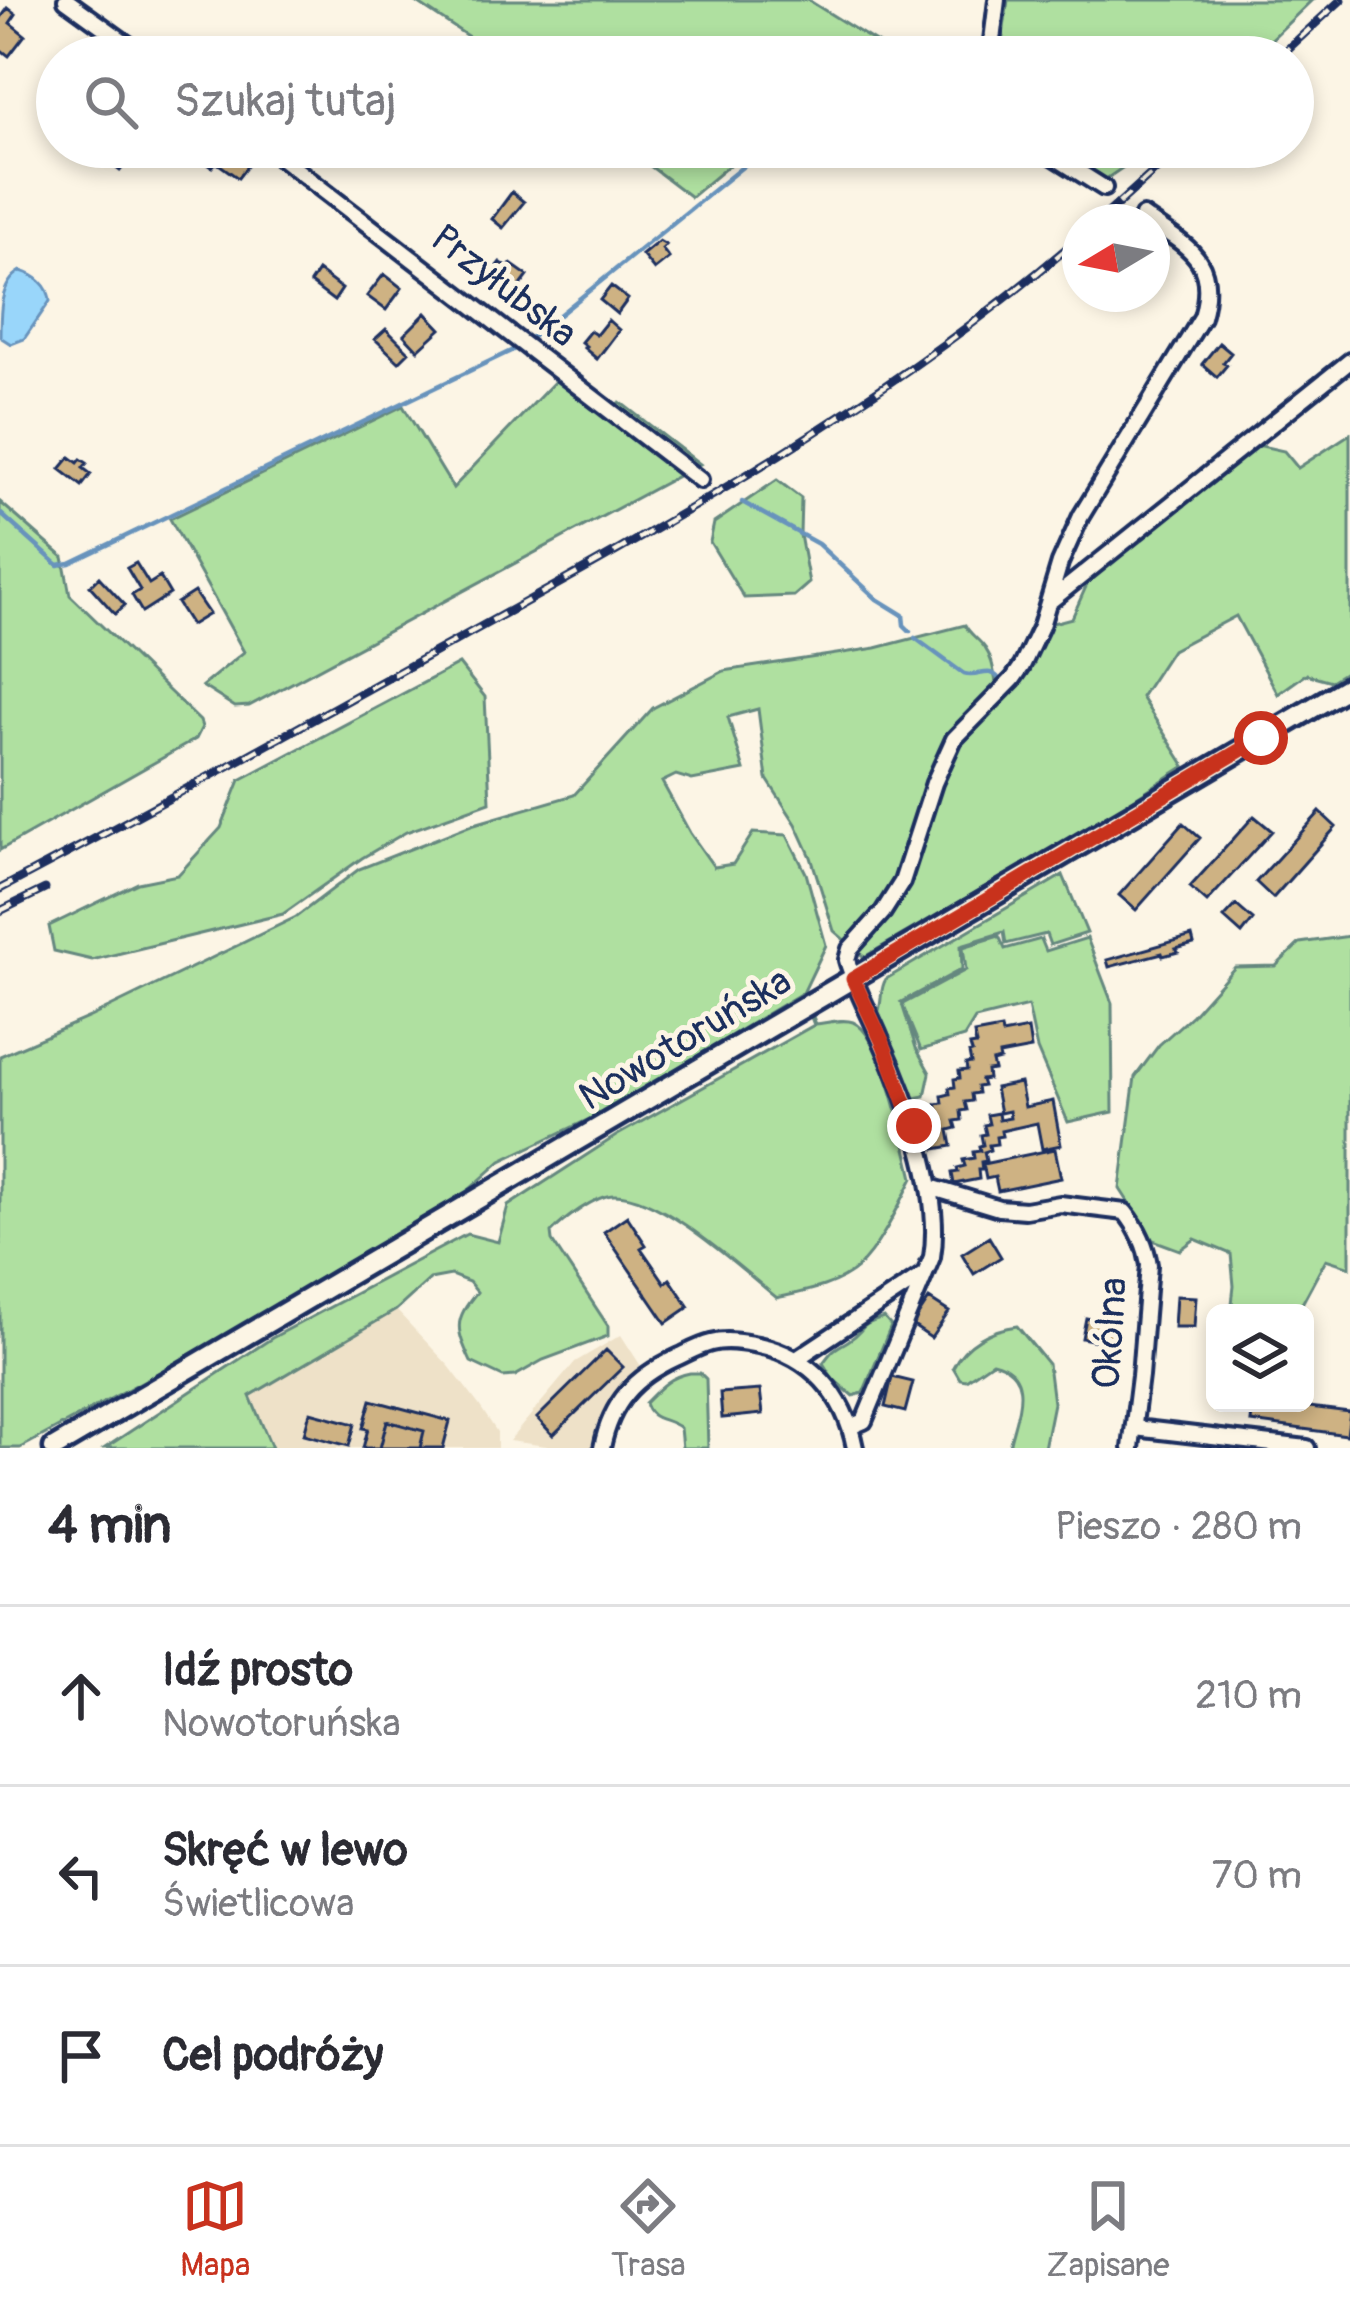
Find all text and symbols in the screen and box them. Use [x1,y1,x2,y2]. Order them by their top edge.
search box [36,36,1314,168]
icon: search [78,69,144,135]
text: Szukaj tutaj [174,74,396,130]
north arrow [1062,204,1170,312]
street label: Przyłubska [421,214,587,358]
route start [1234,711,1288,765]
street label: Nowotoruńska [570,957,800,1121]
route end [887,1099,941,1153]
street label: Okólna [1082,1275,1138,1391]
map controls [1206,1304,1314,1412]
button: layers [1206,1304,1314,1412]
text: 4 min [48,1494,171,1558]
text: Pieszo · 280 m [1055,1502,1302,1551]
text: Idź prosto [162,1643,353,1699]
icon: ahead [48,1663,114,1729]
text: 210 m [1195,1671,1302,1720]
text: Nowotoruńska [162,1699,401,1748]
text: Skręć w lewo [162,1823,408,1879]
icon: left [48,1843,114,1909]
text: 70 m [1212,1851,1302,1900]
text: Świetlicowa [162,1879,354,1928]
icon: arrive [48,2023,114,2089]
text: Cel podróży [162,2028,383,2084]
tab: Mapa [180,2173,250,2286]
tab: Trasa [611,2173,686,2286]
tab: Zapisane [1046,2173,1170,2286]

